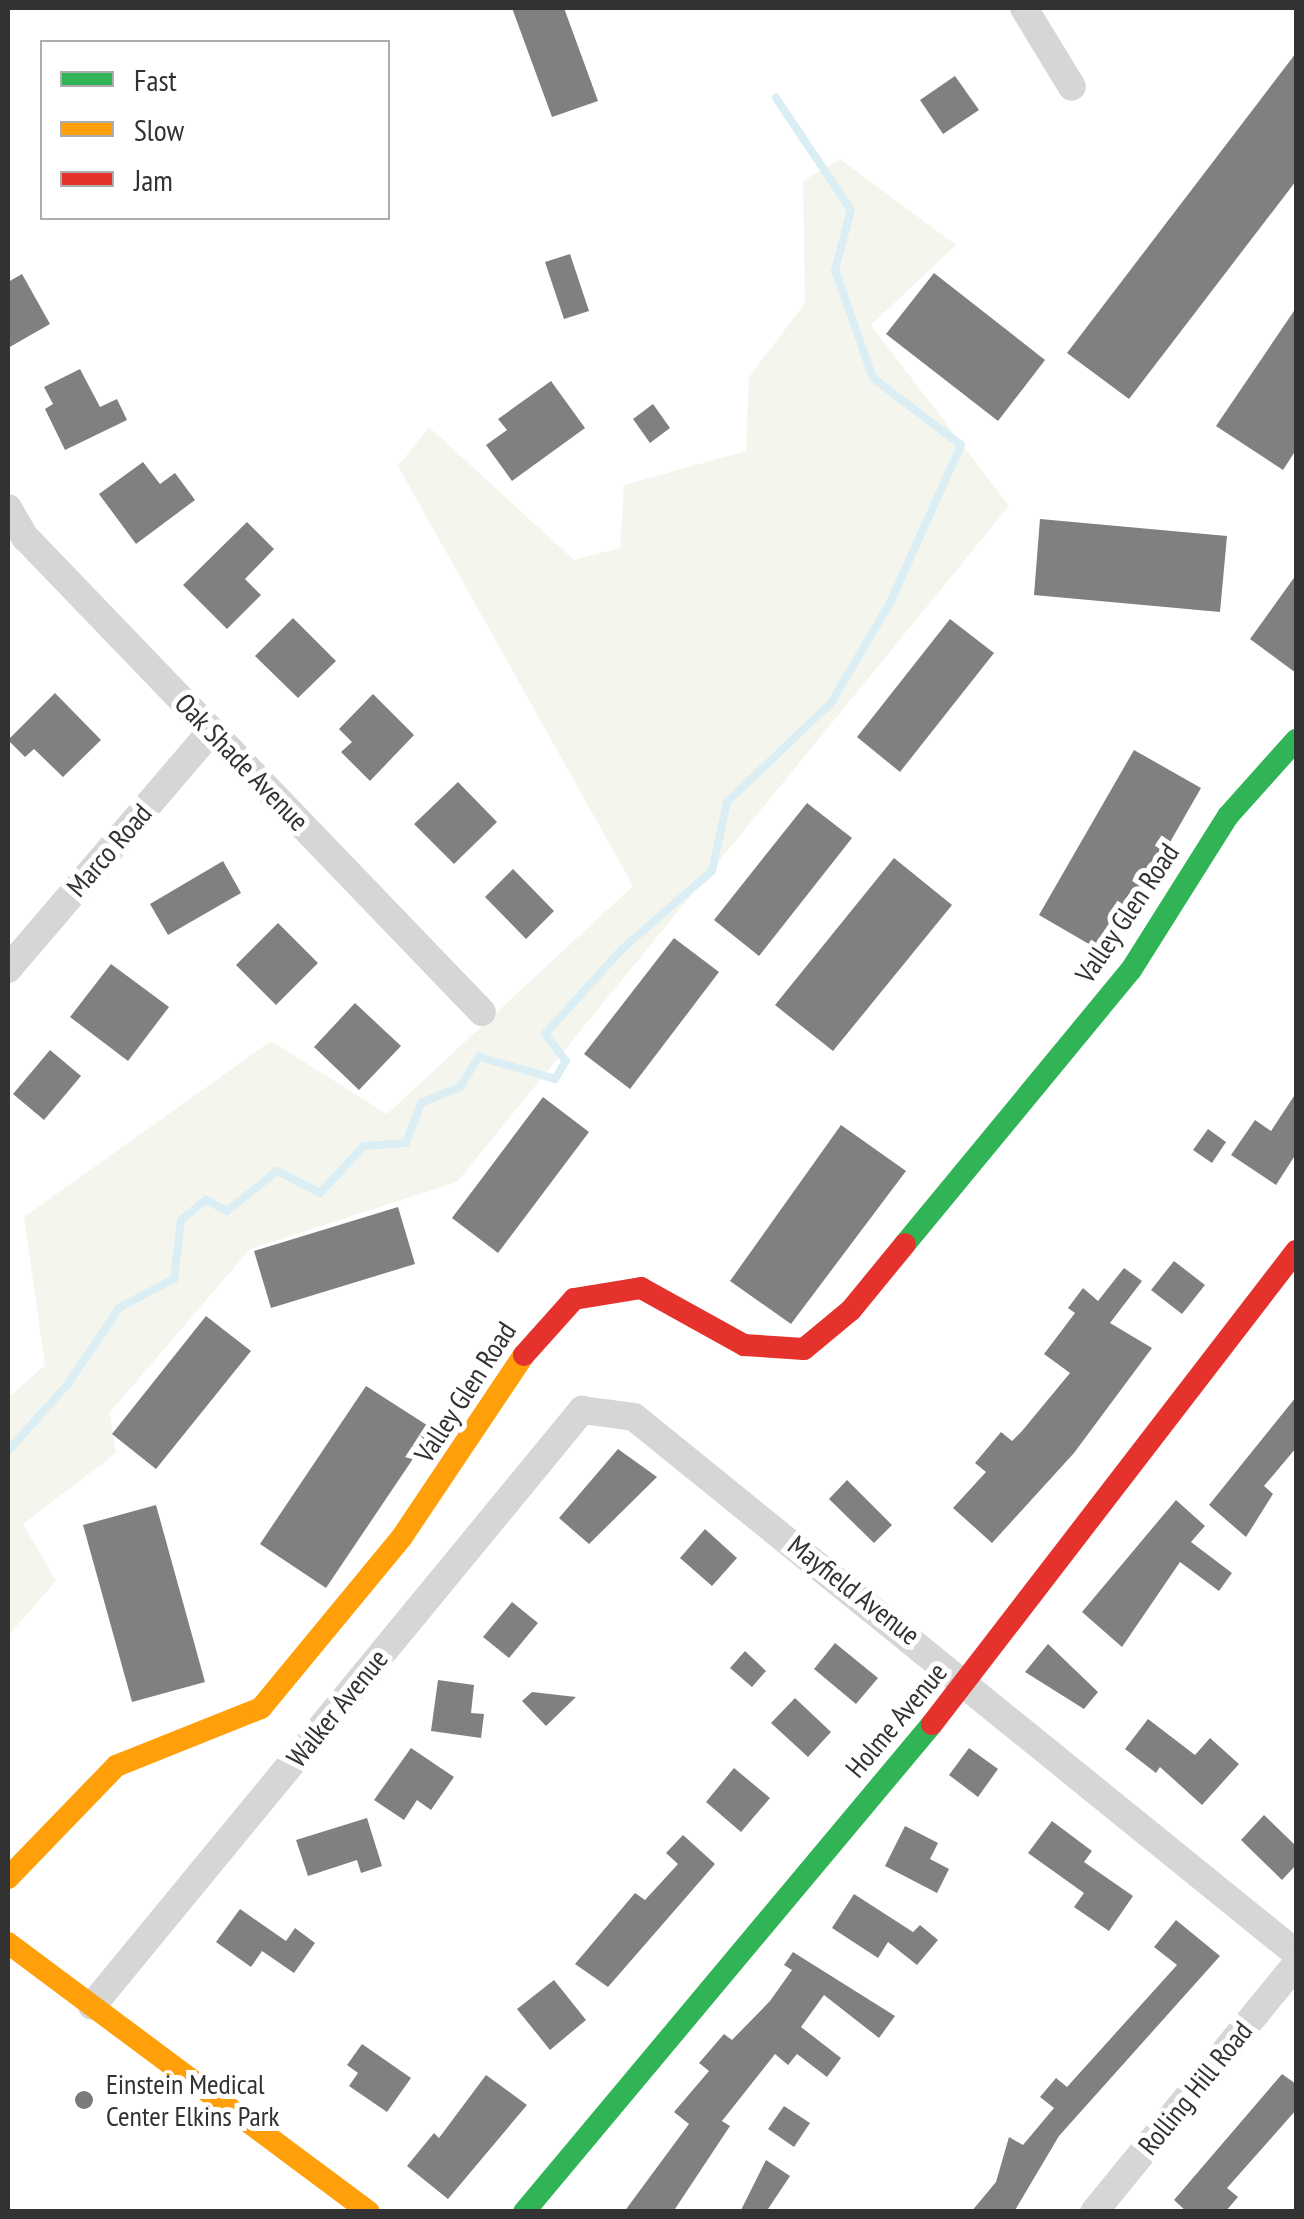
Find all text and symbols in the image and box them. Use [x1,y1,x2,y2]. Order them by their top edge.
legend [40,40,390,220]
text: Fast [134,60,177,99]
text: Slow [134,110,184,149]
text: Jam [134,160,173,199]
street label: Oak Shade Avenue [168,686,316,838]
street label: Marco Road [60,797,158,903]
street label: Valley Glen Road [1068,837,1186,989]
street label: Valley Glen Road [407,1315,523,1469]
street label: Mayfield Avenue [781,1528,927,1652]
street label: Walker Avenue [279,1642,395,1774]
street label: Holme Avenue [838,1656,954,1784]
street label: Rolling Hill Road [1131,2015,1259,2161]
place label: Einstein Medical Center Elkins Park [106,2067,279,2133]
marker: Einstein Medical Center Elkins Park [71,2087,97,2113]

